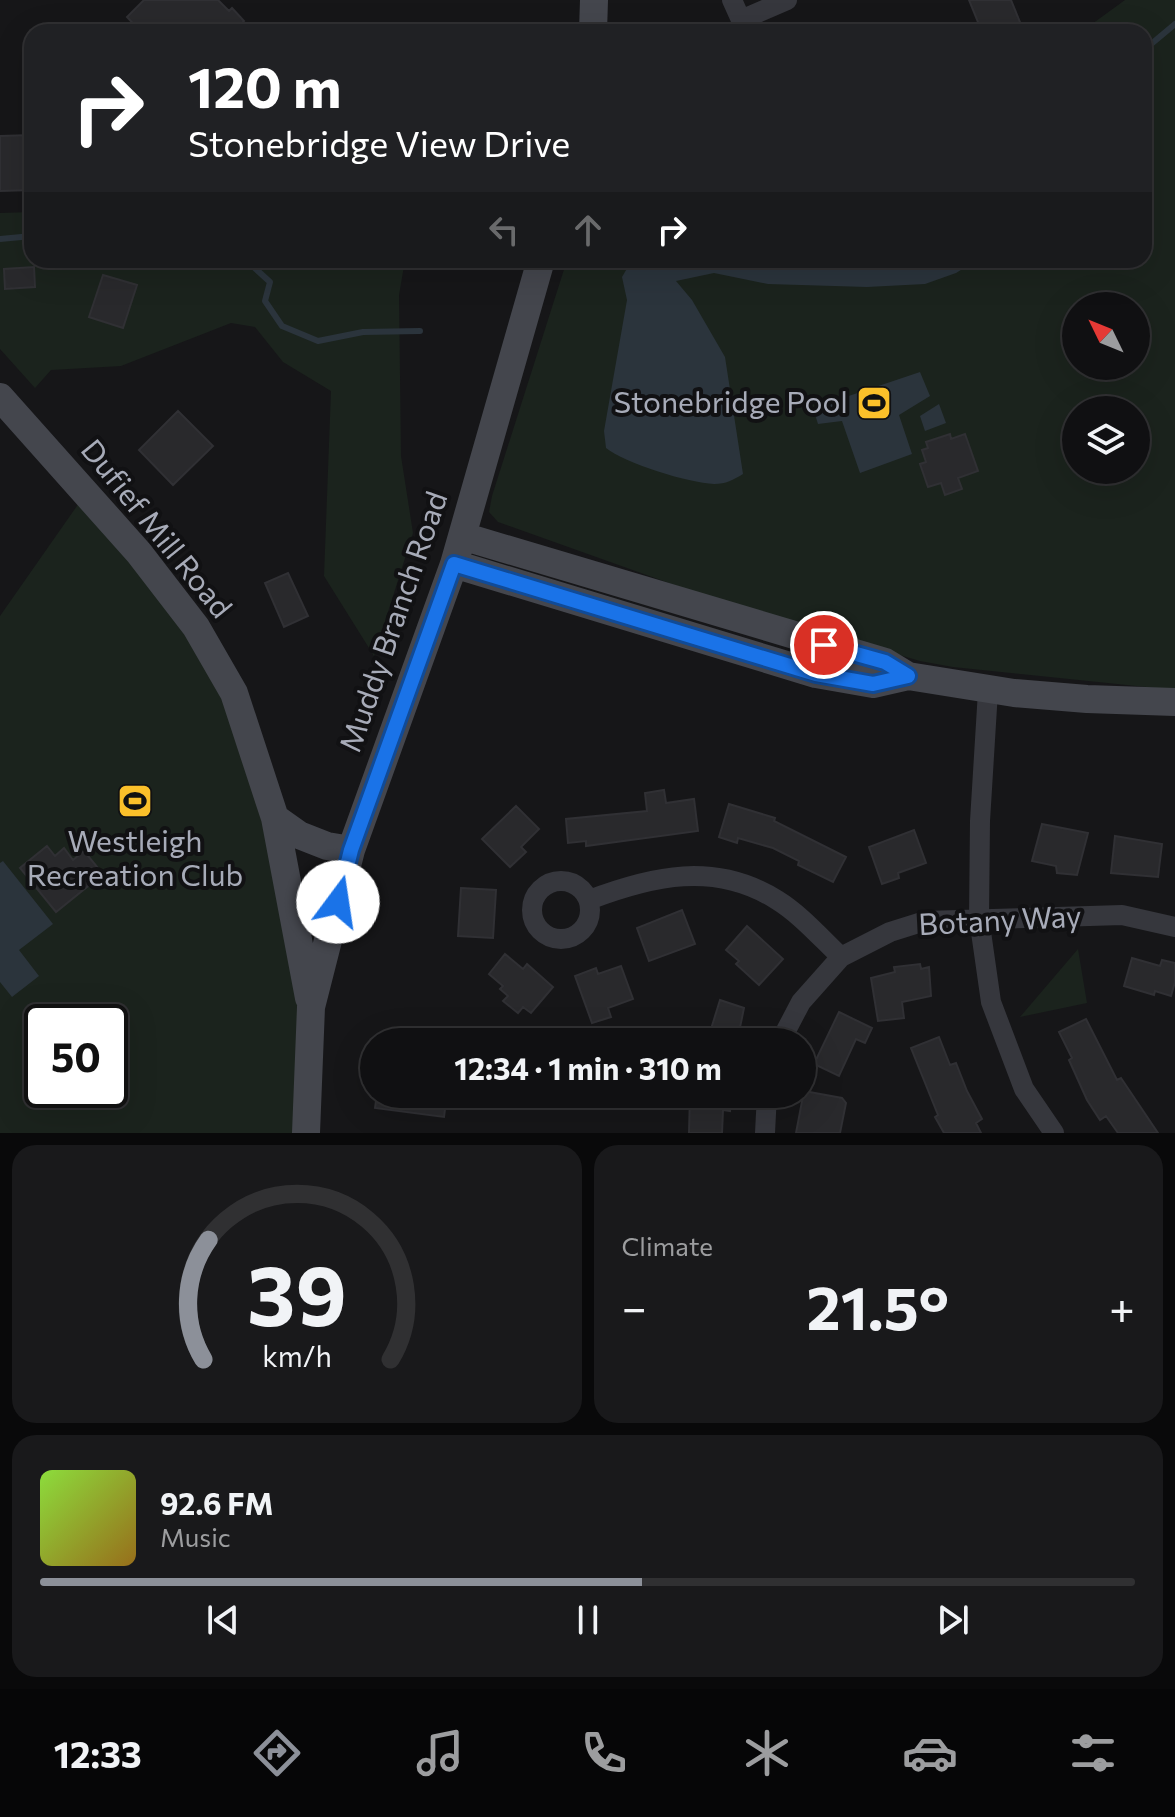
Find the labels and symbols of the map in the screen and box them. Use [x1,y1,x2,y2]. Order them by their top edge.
north arrow [1062,292,1150,380]
place label: Stonebridge Pool [614,382,848,419]
sports icon: Stonebridge Pool [855,384,893,422]
street label: Dufief Mill Road [75,431,241,624]
street label: Muddy Branch Road [330,486,454,756]
pin [790,611,858,679]
sports icon: Westleigh Recreation Club [116,782,154,820]
place label: Westleigh Recreation Club [27,821,243,892]
position arrow [296,860,380,944]
street label: Botany Way [917,896,1082,941]
speed limit sign: 50 [24,1004,128,1108]

